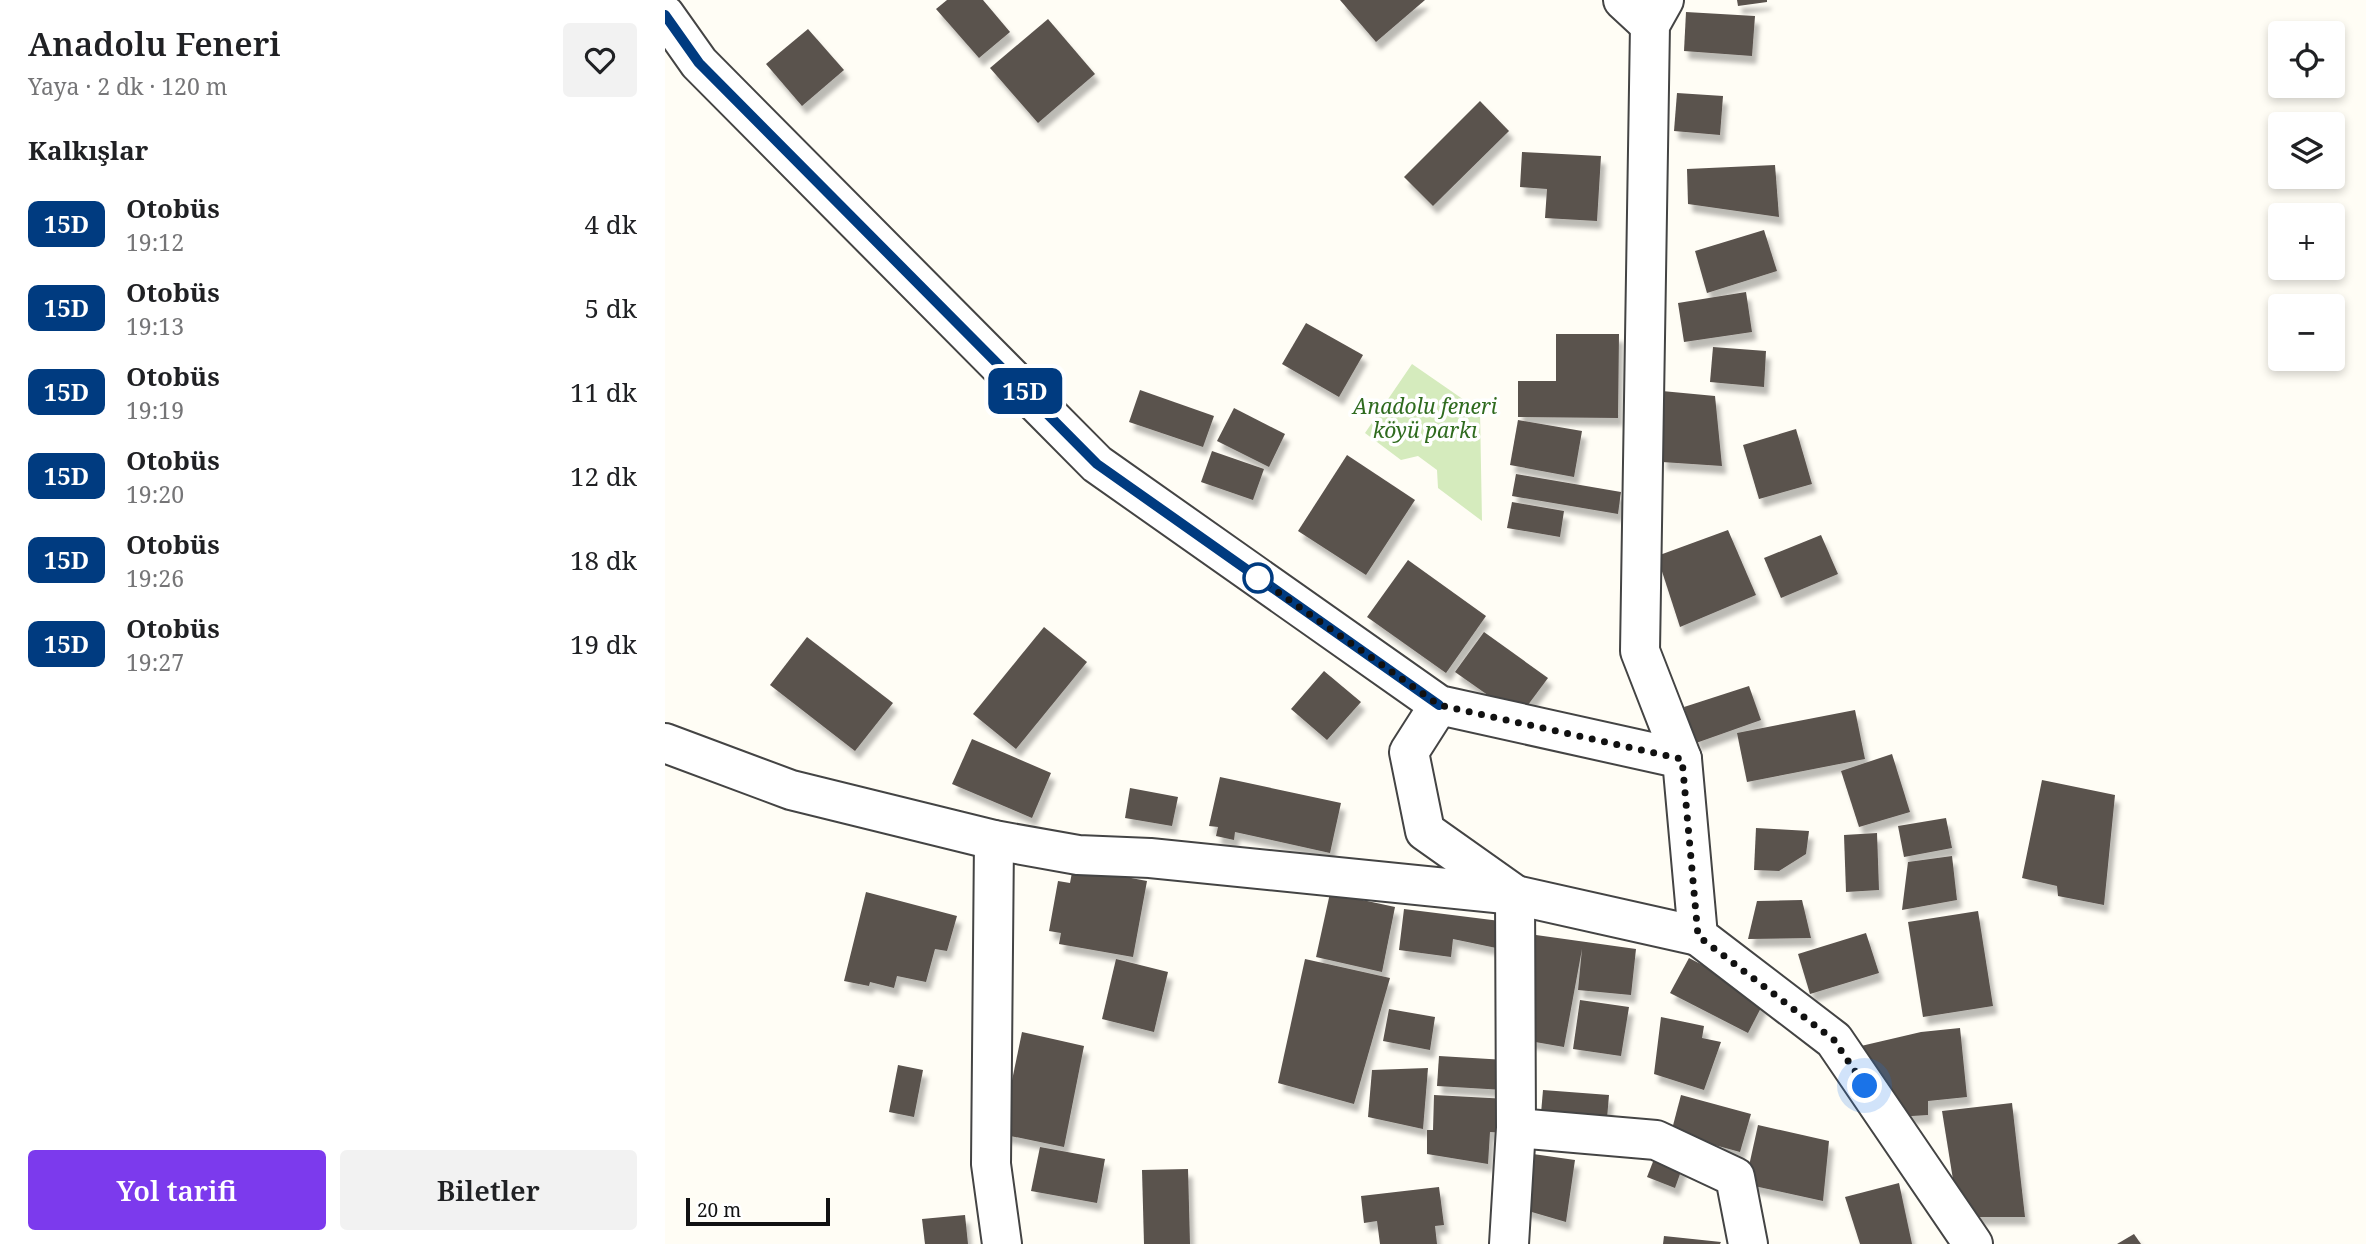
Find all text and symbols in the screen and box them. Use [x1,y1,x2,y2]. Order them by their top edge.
text: Anadolu Feneri [28,21,281,66]
map controls [2268,21,2345,371]
button: locate [2268,21,2345,98]
button: heart [563,23,637,97]
text: Yaya · 2 dk · 120 m [28,70,228,102]
button: layers [2268,112,2345,189]
text: Kalkışlar [28,132,148,168]
text: Otobüs [126,190,220,226]
button: + [2268,203,2345,280]
text: 4 dk [585,206,637,242]
text: 15D [44,207,89,240]
text: 19:12 [126,226,184,258]
text: Otobüs [126,274,220,310]
text: 5 dk [585,290,637,326]
text: 15D [44,291,89,324]
button: − [2268,294,2345,371]
text: 19:13 [126,310,184,342]
text: Otobüs [126,358,220,394]
line badge: 15D [985,368,1065,414]
text: 11 dk [570,374,637,410]
text: 15D [1002,374,1048,407]
text: 15D [44,375,89,408]
park label: Anadolu feneri köyü parkı [1351,392,1498,444]
text: 19:19 [126,394,184,426]
text: Otobüs [126,442,220,478]
text: 12 dk [570,458,637,494]
text: 15D [44,459,89,492]
text: 19:20 [126,478,184,510]
text: Otobüs [126,526,220,562]
text: 18 dk [570,542,637,578]
text: 15D [44,543,89,576]
text: 19:26 [126,562,184,594]
unlabelled marker [1243,563,1273,593]
text: Otobüs [126,610,220,646]
text: 19 dk [570,626,637,662]
text: 15D [44,627,89,660]
text: 19:27 [126,646,184,678]
your location [1847,1068,1882,1103]
button: Yol tarifi [28,1150,326,1230]
button: Biletler [340,1150,637,1230]
scale bar [686,1195,829,1227]
text: 20 m [697,1197,741,1223]

